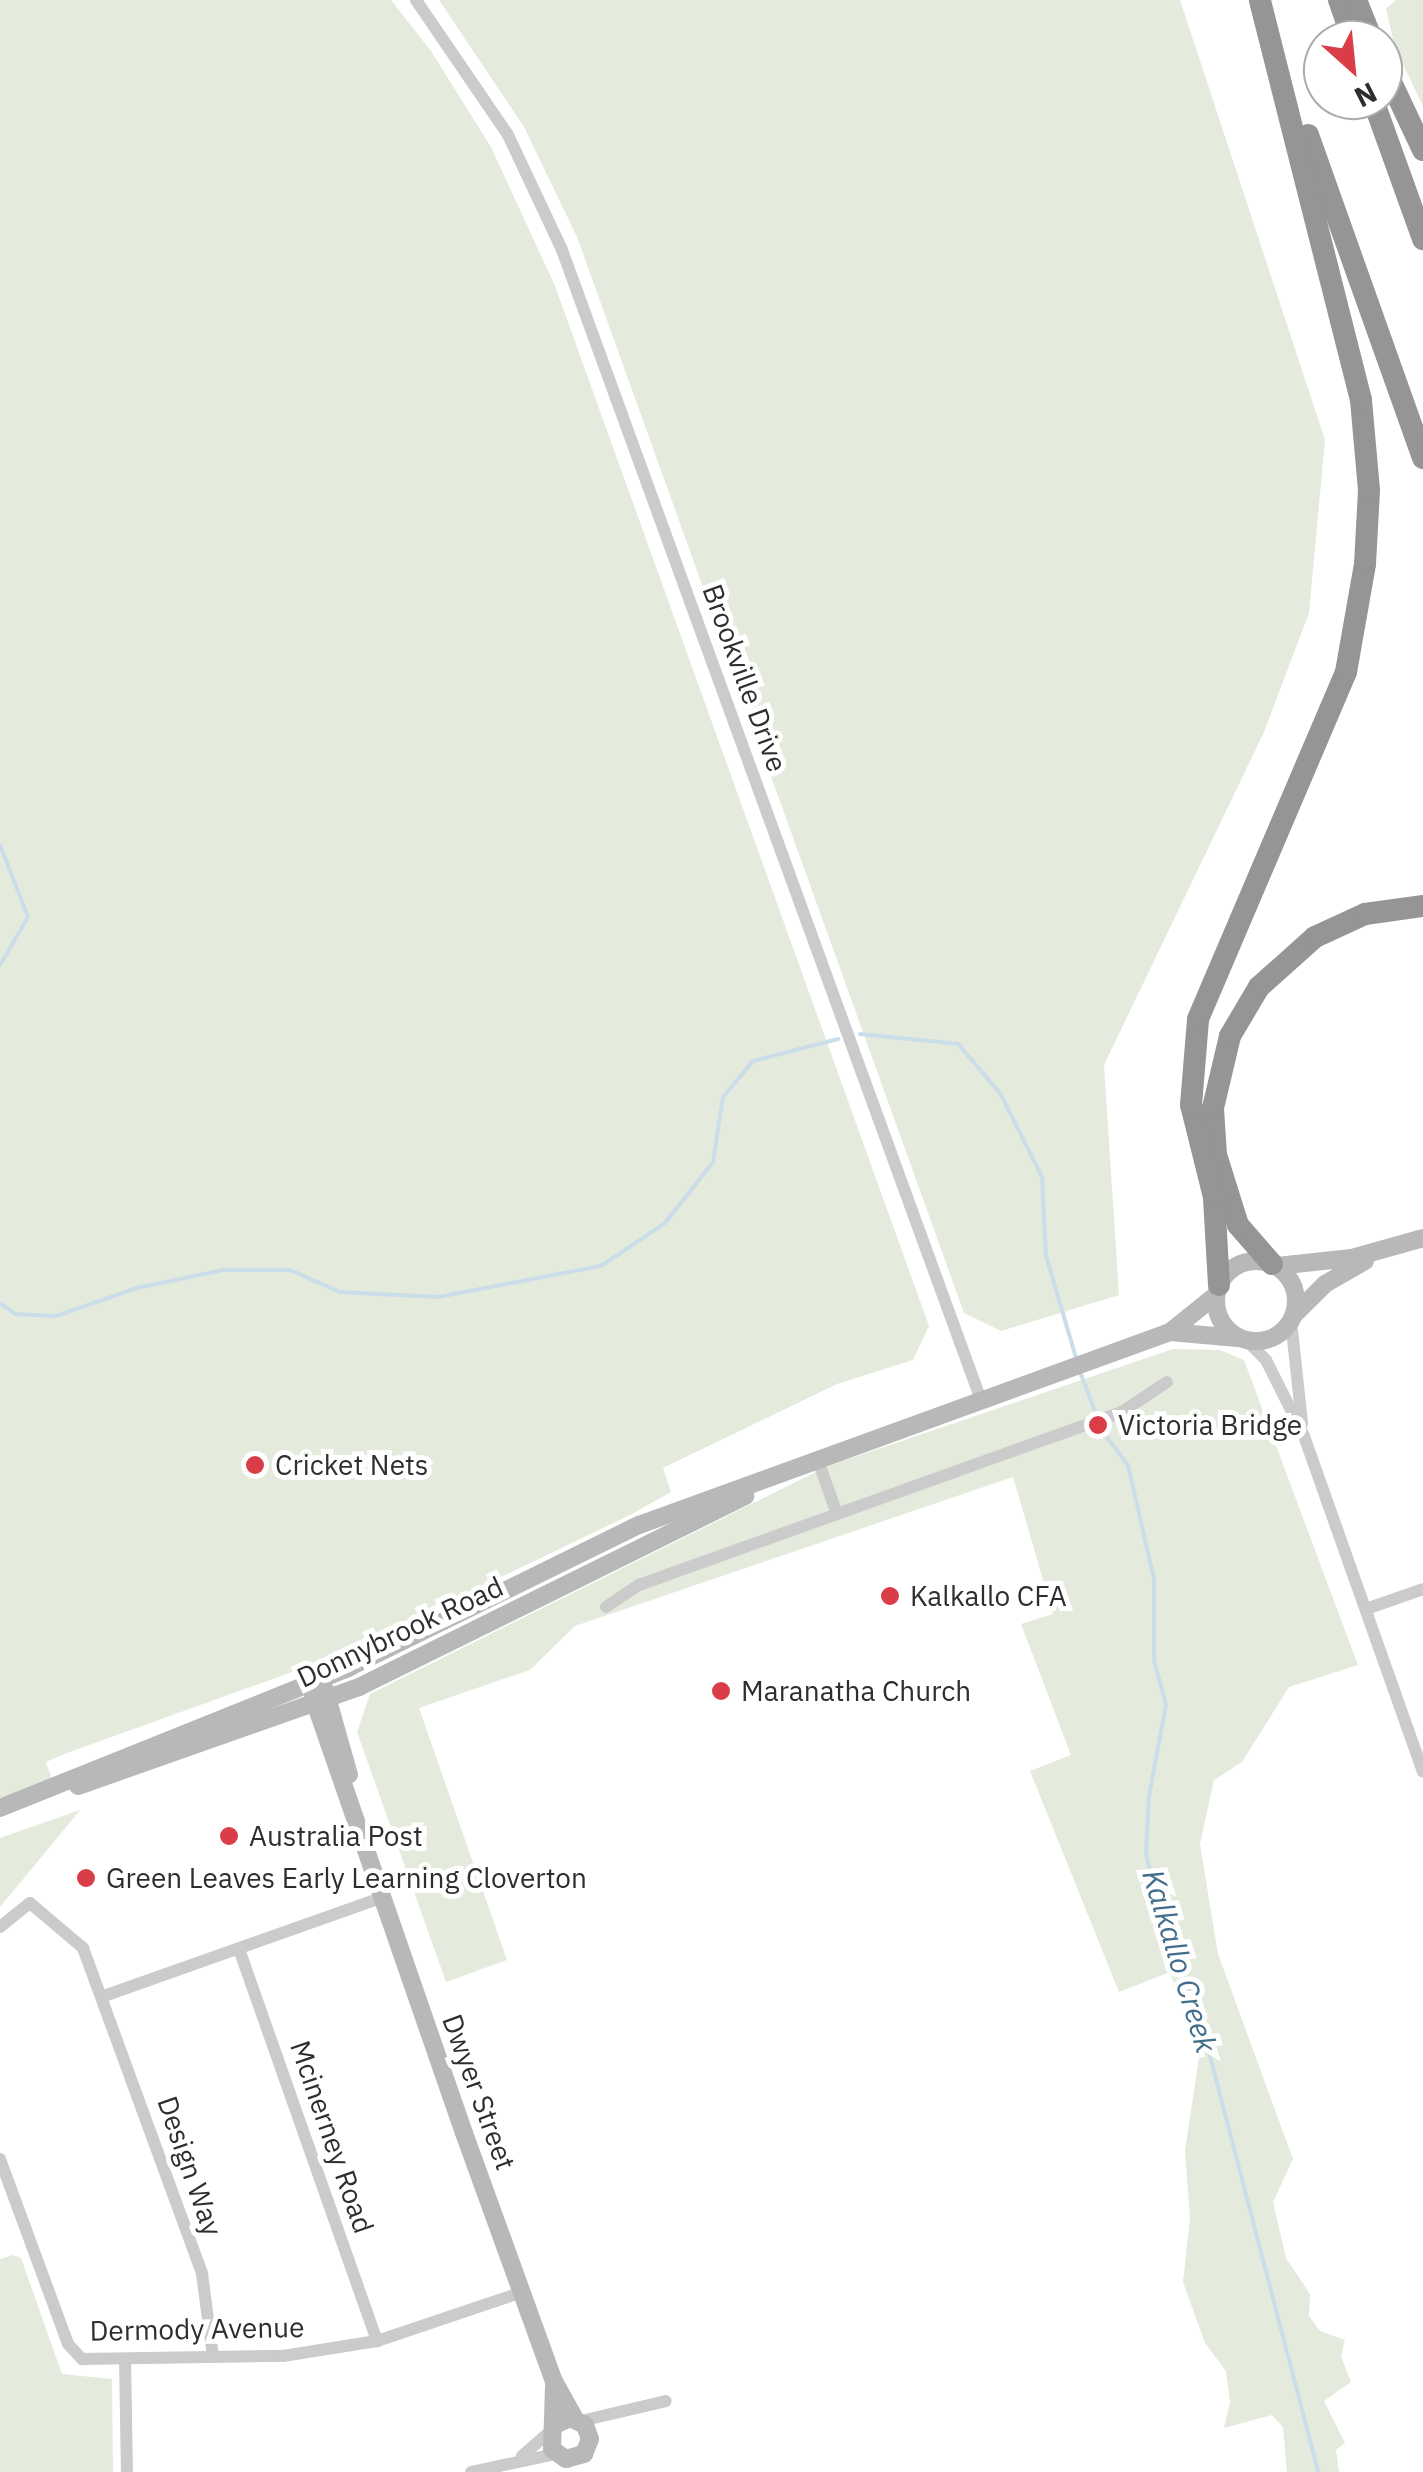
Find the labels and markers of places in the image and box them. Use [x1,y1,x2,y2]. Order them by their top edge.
place label: Victoria Bridge [1118,1408,1302,1442]
marker: Victoria Bridge [1087,1414,1109,1436]
place label: Cricket Nets [275,1448,428,1482]
marker: Cricket Nets [244,1454,266,1476]
place label: Kalkallo CFA [910,1579,1067,1613]
marker: Kalkallo CFA [879,1585,901,1607]
place label: Maranatha Church [741,1674,971,1708]
marker: Maranatha Church [710,1680,732,1702]
place label: Australia Post [249,1819,423,1853]
marker: Australia Post [218,1825,240,1847]
place label: Green Leaves Early Learning Cloverton [106,1861,587,1895]
marker: Green Leaves Early Learning Cloverton [75,1867,97,1889]

